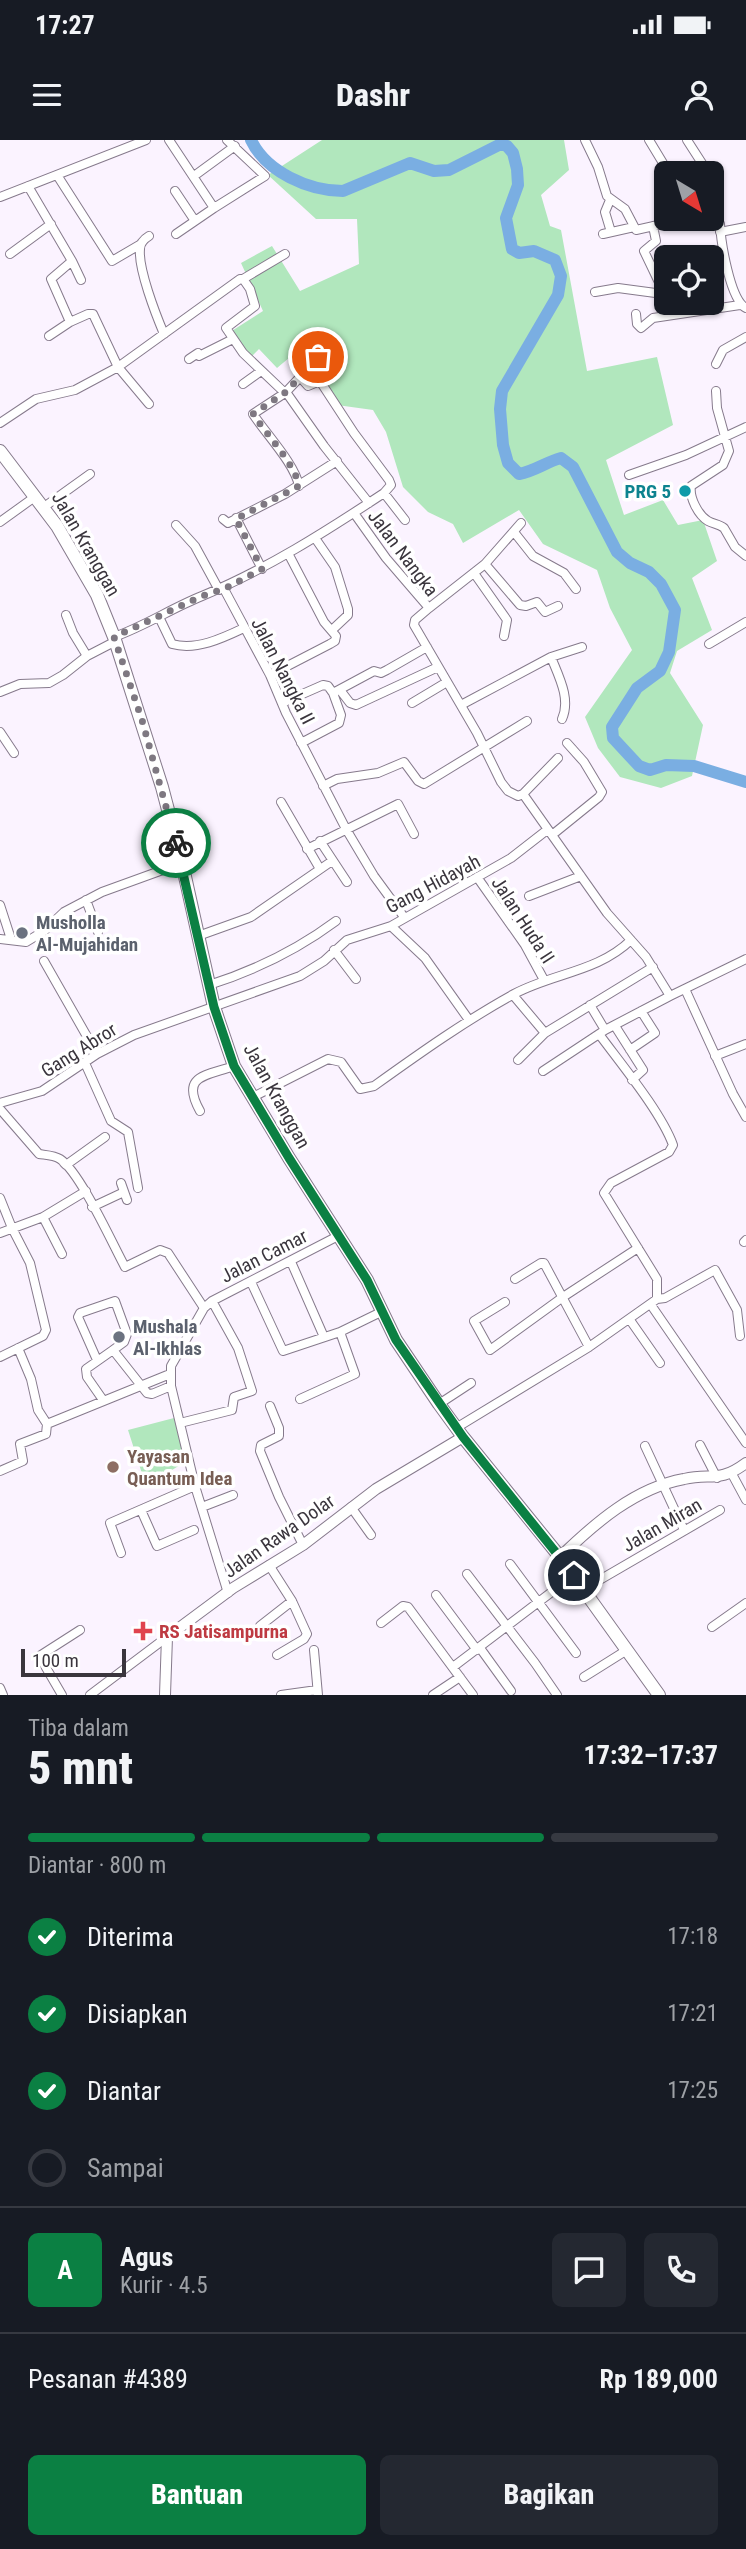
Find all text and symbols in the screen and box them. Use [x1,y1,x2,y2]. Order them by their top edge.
text: 17:27 [35,10,95,40]
icon: menu [28,76,66,114]
text: Dashr [336,76,410,114]
icon: person [680,76,718,114]
north arrow [654,161,724,231]
map controls [654,161,724,315]
button: locate [654,245,724,315]
pin [288,327,348,387]
icon: bag [299,338,337,376]
place label: PRG 5 [625,480,671,503]
marker: PRG 5 [677,483,693,499]
street label: Jalan Kranggan [47,488,125,600]
street label: Jalan Nangka [363,505,443,601]
street label: Jalan Nangka II [246,614,320,728]
courier [141,808,211,878]
icon: bike [157,824,195,862]
street label: Gang Hidayah [382,849,484,919]
street label: Jalan Huda II [486,872,560,968]
place label: Musholla Al-Mujahidan [36,911,138,956]
marker: Musholla Al-Mujahidan [14,925,30,941]
street label: Gang Abror [37,1018,121,1082]
street label: Jalan Kranggan [239,1039,315,1153]
street label: Jalan Camar [217,1224,311,1288]
place label: Mushala Al-Ikhlas [133,1315,202,1360]
marker: Mushala Al-Ikhlas [111,1329,127,1345]
place label: Yayasan Quantum Idea [127,1445,232,1490]
marker: Yayasan Quantum Idea [105,1459,121,1475]
street label: Jalan Rawa Dolar [219,1489,339,1583]
street label: Jalan Miran [618,1493,706,1557]
pin [544,1545,604,1605]
icon: home [555,1556,593,1594]
place label: RS Jatisampurna [159,1620,288,1643]
marker: RS Jatisampurna [133,1621,153,1641]
scale bar [21,1646,126,1678]
text: 100 m [32,1649,79,1672]
text: Tiba dalam [28,1715,129,1742]
text: 17:32–17:37 [584,1740,718,1770]
text: 5 mnt [28,1741,133,1795]
text: Diantar · 800 m [28,1852,166,1879]
icon: check [28,1918,66,1956]
text: Diterima [87,1922,174,1952]
text: 17:18 [667,1923,718,1950]
icon: check [28,1995,66,2033]
text: Disiapkan [87,1999,188,2029]
text: 17:21 [667,2000,718,2027]
icon: check [28,2072,66,2110]
text: Diantar [87,2076,161,2106]
text: 17:25 [667,2077,718,2104]
text: Sampai [87,2153,164,2183]
button: chat [552,2233,626,2307]
button: phone [644,2233,718,2307]
text: Agus [120,2242,173,2272]
text: A [57,2255,73,2285]
text: Kurir · 4.5 [120,2272,208,2299]
text: Pesanan #4389 [28,2364,188,2394]
text: Rp 189,000 [600,2364,718,2394]
button: Bantuan [28,2455,366,2535]
button: Bagikan [380,2455,718,2535]

